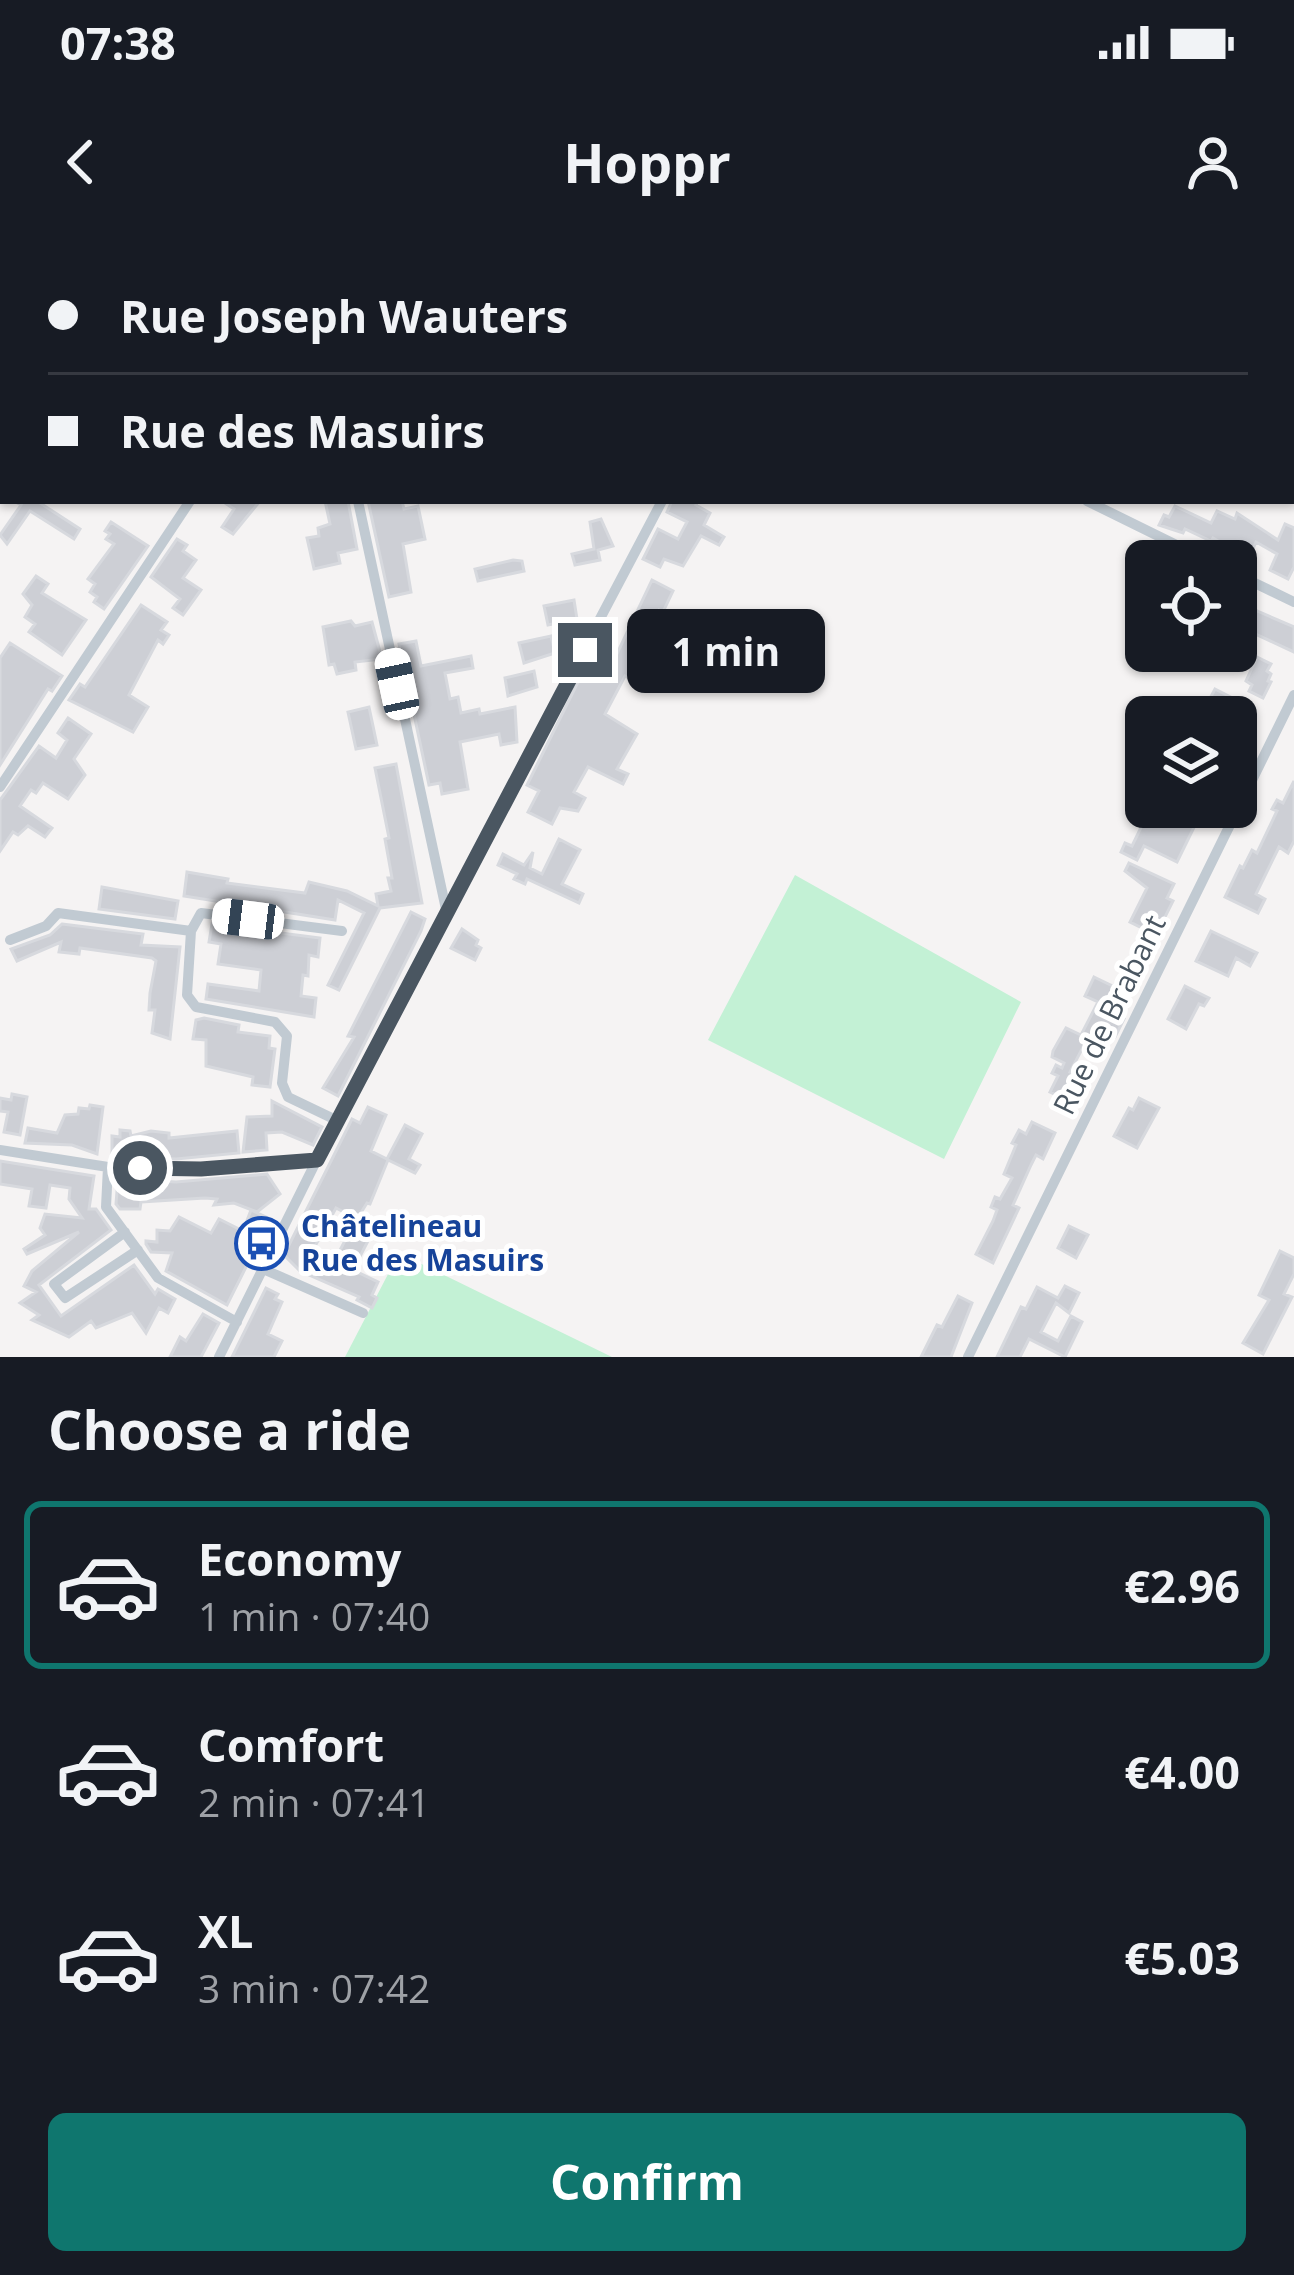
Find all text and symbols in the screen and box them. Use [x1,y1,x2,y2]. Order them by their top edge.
text: 07:38 [60,12,176,73]
text: Hoppr [563,125,731,199]
icon: back [48,129,114,195]
icon: person [1180,129,1246,195]
text: Rue Joseph Wauters [120,285,568,346]
text: Rue des Masuirs [120,400,485,461]
map controls [1125,540,1257,828]
button: locate [1125,540,1257,672]
callout: 1 min [627,608,825,692]
route end [558,623,612,677]
text: 1 min [672,624,780,677]
car [372,645,422,723]
button: layers [1125,696,1257,828]
car [210,897,286,941]
street label: Rue de Brabant [1043,908,1175,1121]
route start [113,1141,167,1195]
place label: Châtelineau Rue des Masuirs [301,1205,544,1280]
bus stop icon: Châtelineau Rue des Masuirs [234,1216,290,1272]
text: Choose a ride [48,1392,411,1466]
text: Economy [198,1528,401,1589]
icon: car [54,1531,162,1639]
text: €2.96 [1124,1555,1240,1616]
text: 1 min · 07:40 [198,1589,430,1642]
text: Comfort [198,1714,384,1775]
icon: car [54,1717,162,1825]
text: €4.00 [1124,1741,1240,1802]
text: 2 min · 07:41 [198,1775,430,1828]
text: XL [198,1900,253,1961]
icon: car [54,1903,162,2011]
text: €5.03 [1124,1927,1240,1988]
text: 3 min · 07:42 [198,1961,430,2014]
button: Confirm [48,2113,1246,2251]

